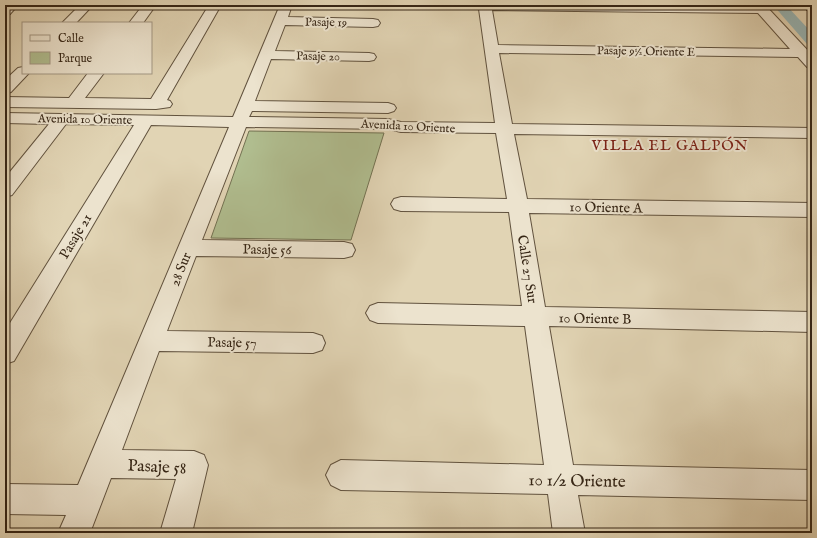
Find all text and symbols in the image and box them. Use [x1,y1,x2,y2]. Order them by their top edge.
street label: Pasaje 19 [305,15,347,30]
legend [22,22,152,74]
text: Calle [58,31,84,46]
street label: Pasaje 9½ Oriente E [597,43,695,60]
street label: Pasaje 20 [296,49,340,64]
text: Parque [58,51,93,67]
street label: Avenida 10 Oriente [37,111,133,128]
street label: Avenida 10 Oriente [359,116,456,136]
district label: VILLA EL GALPÓN [591,136,748,155]
street label: 10 Oriente A [569,198,643,218]
street label: Pasaje 21 [55,211,96,262]
street label: Calle 27 Sur [513,234,541,305]
street label: Pasaje 56 [242,241,293,259]
street label: 28 Sur [166,250,196,289]
street label: 10 Oriente B [558,309,632,329]
street label: Pasaje 57 [207,334,257,352]
street label: Pasaje 58 [127,455,187,480]
street label: 10 1/2 Oriente [528,470,626,493]

